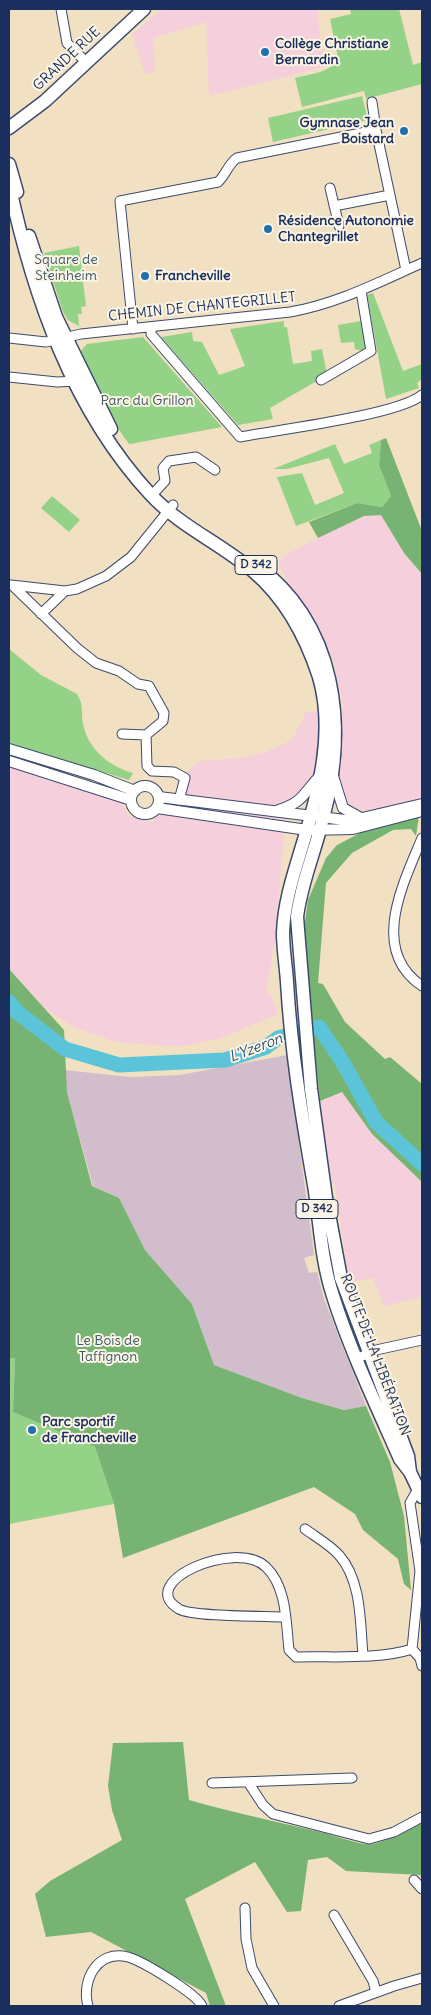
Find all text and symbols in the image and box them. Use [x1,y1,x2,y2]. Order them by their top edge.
street label: GRANDE RUE [30,24,104,94]
place label: Collège Christiane Bernardin [275,36,388,68]
marker: Collège Christiane Bernardin [259,46,271,58]
place label: Gymnase Jean Boistard [300,115,394,148]
marker: Gymnase Jean Boistard [398,125,410,137]
place label: Résidence Autonomie Chantegrillet [278,213,414,246]
marker: Résidence Autonomie Chantegrillet [262,223,274,235]
park label: Square de Steinheim [34,252,98,284]
place label: Francheville [155,268,230,284]
marker: Francheville [139,270,151,282]
street label: CHEMIN DE CHANTEGRILLET [107,289,297,325]
park label: Parc du Grillon [100,393,194,409]
road number: D 342 [235,556,277,574]
water label: L'Yzeron [227,1030,285,1066]
road number: D 342 [296,1200,338,1218]
street label: ROUTE DE LA LIBÉRATION [336,1272,414,1438]
park label: Le Bois de Taffignon [76,1333,140,1365]
place label: Parc sportif de Francheville [42,1414,137,1446]
marker: Parc sportif de Francheville [26,1424,38,1436]

